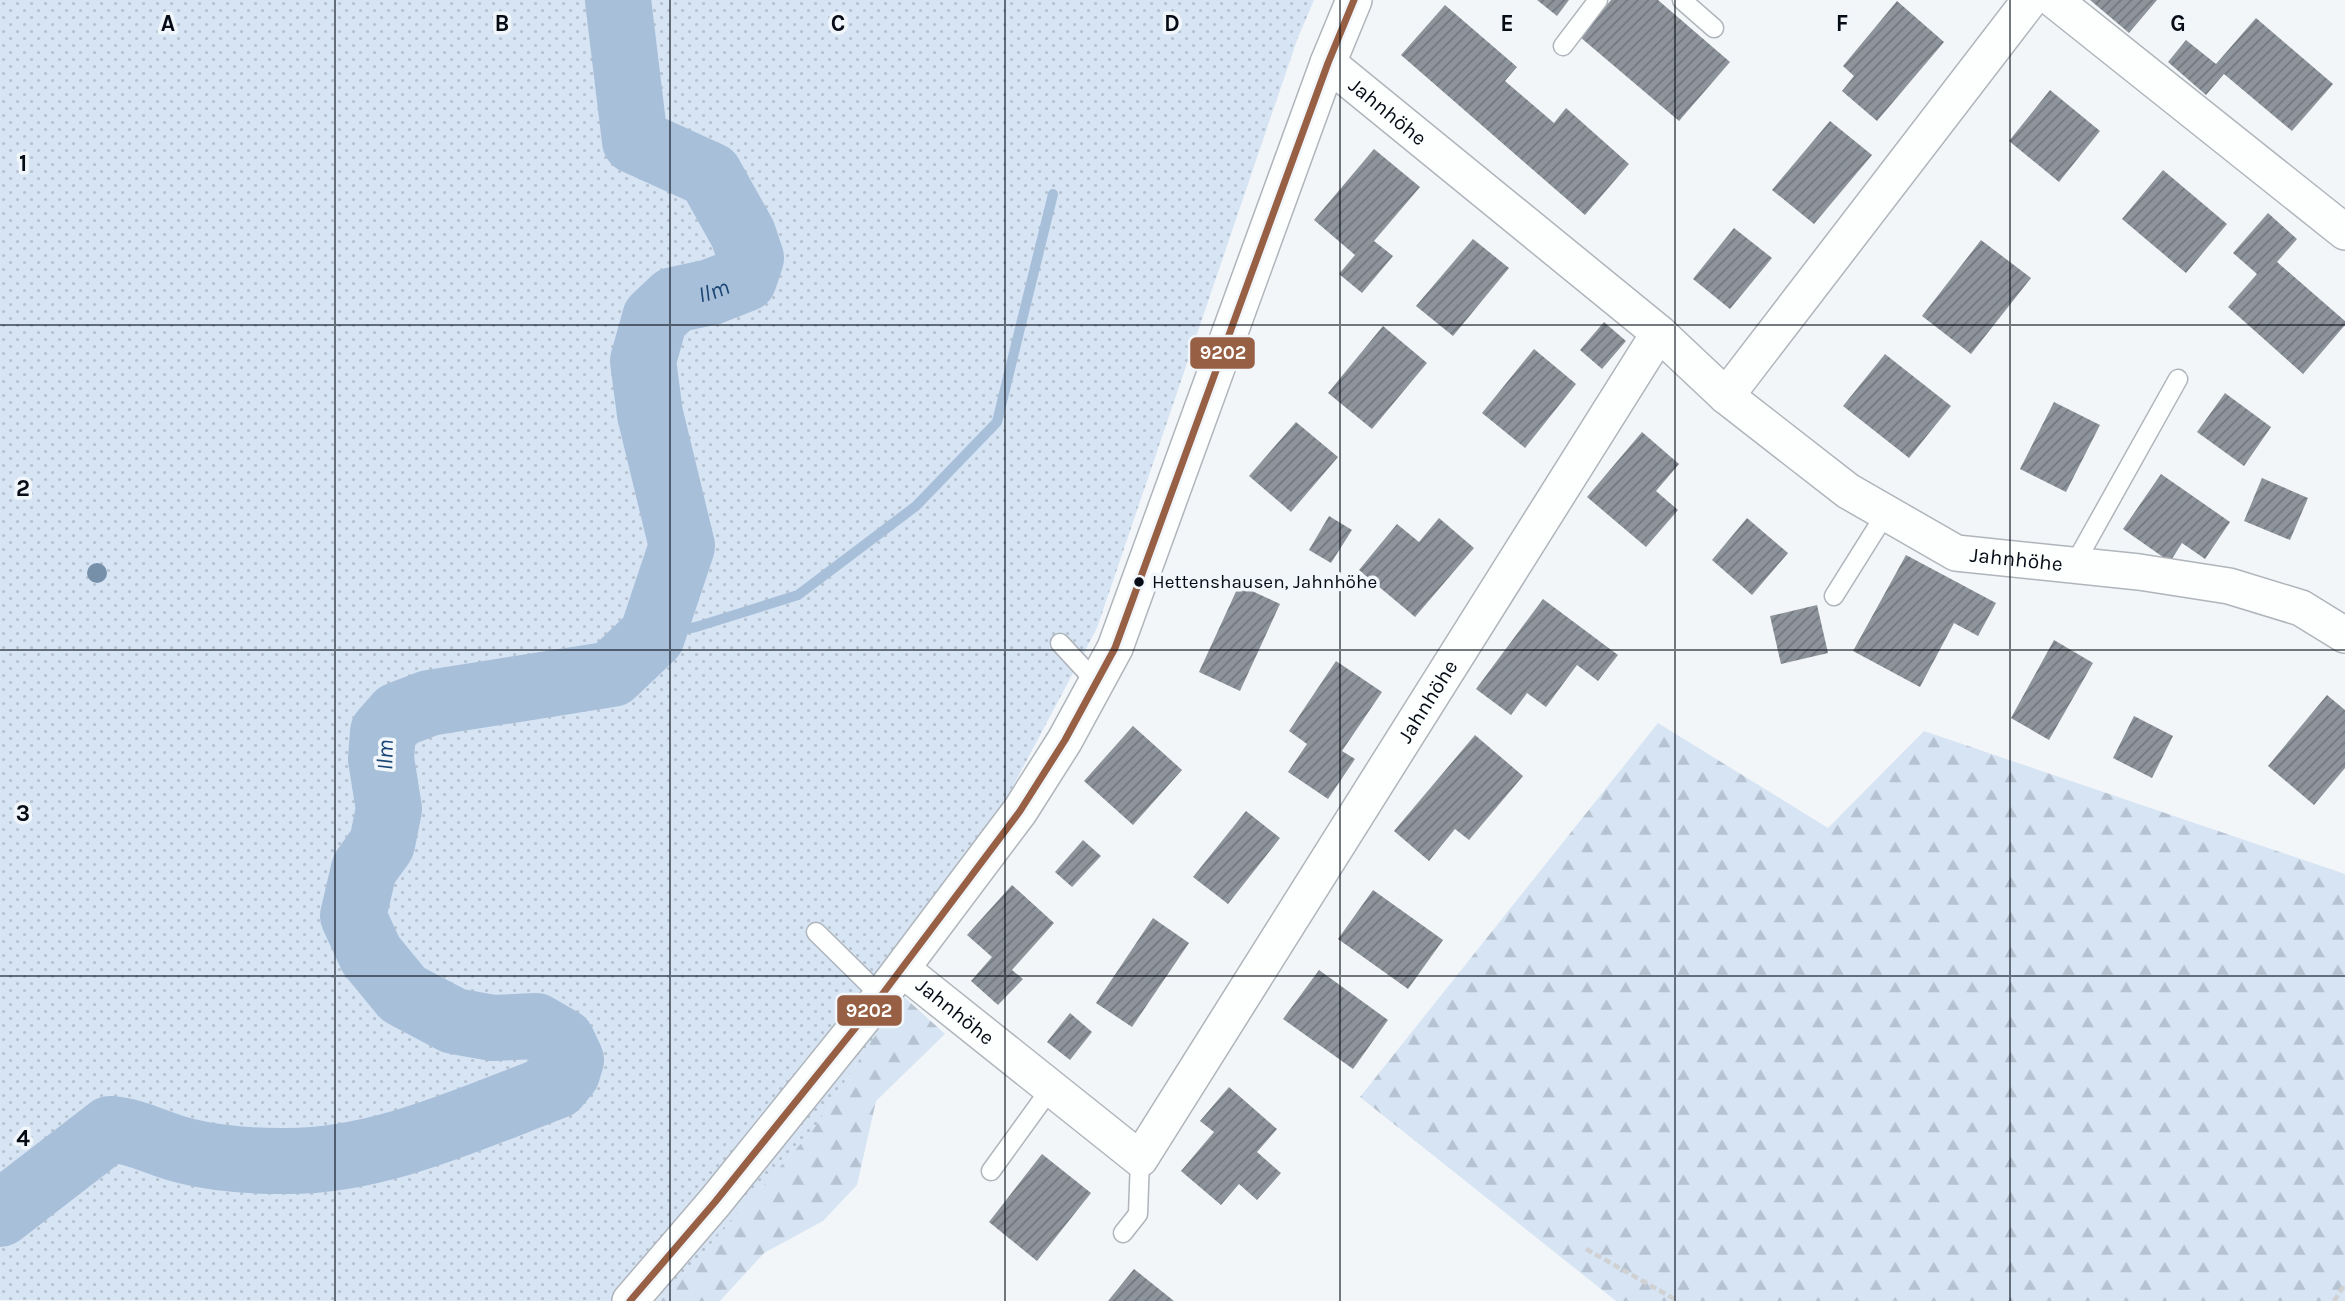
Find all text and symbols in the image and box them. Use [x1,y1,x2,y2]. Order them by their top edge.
text: A [161,10,175,37]
text: B [495,10,509,37]
text: C [831,10,845,37]
text: D [1164,10,1180,37]
text: E [1500,10,1514,37]
text: F [1836,10,1848,37]
text: G [2170,10,2186,37]
street label: Jahnhöhe [1344,73,1431,150]
text: 1 [19,150,27,177]
water label: Ilm [696,273,733,308]
line badge: 9202 [1189,336,1256,370]
text: 9202 [1200,342,1246,364]
text: 2 [16,475,30,502]
street label: Jahnhöhe [1969,543,2064,576]
place label: Hettenshausen, Jahnhöhe [1152,571,1377,593]
marker: Hettenshausen, Jahnhöhe [1132,575,1146,589]
street label: Jahnhöhe [1393,656,1462,747]
water label: Ilm [371,739,399,771]
text: 3 [16,800,30,827]
street label: Jahnhöhe [911,973,999,1050]
line badge: 9202 [836,994,903,1027]
text: 9202 [846,1000,892,1022]
text: 4 [16,1125,30,1152]

